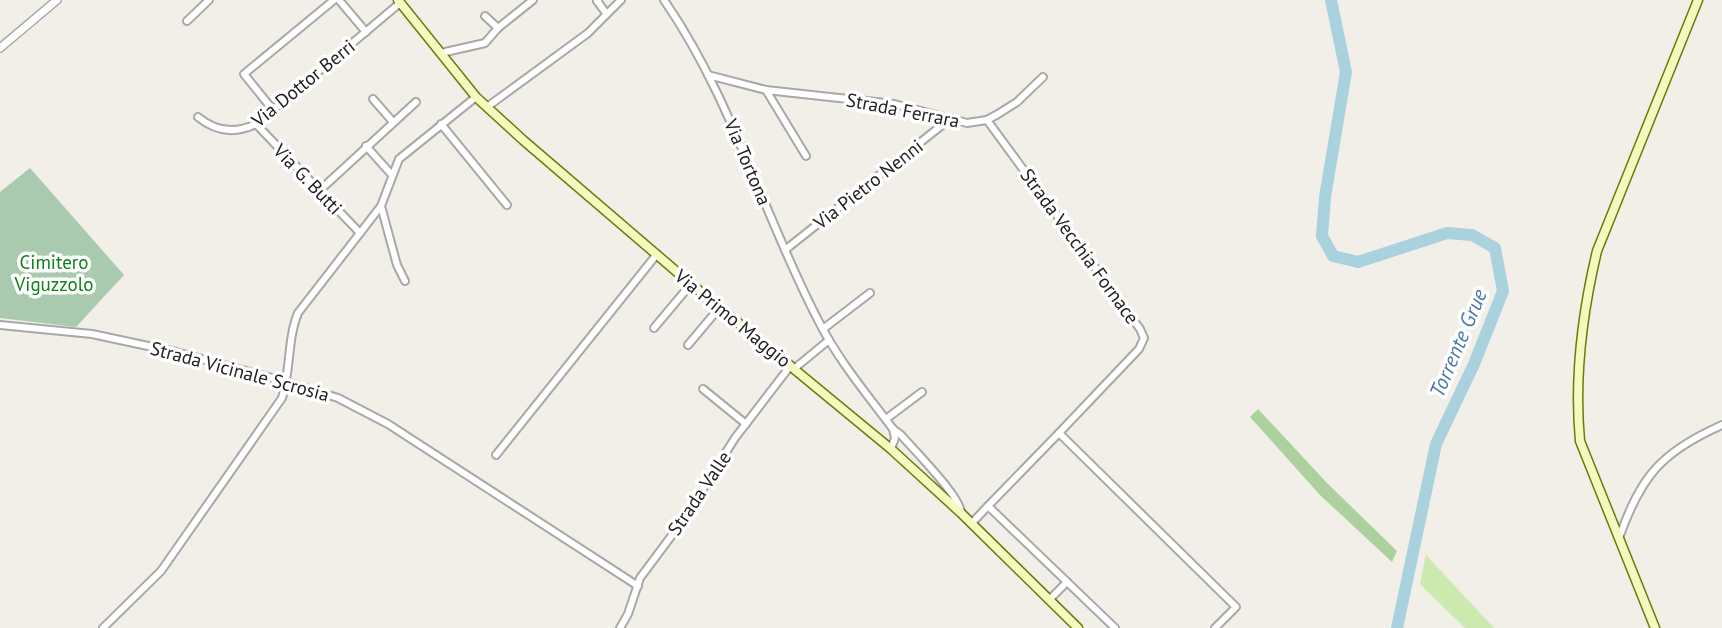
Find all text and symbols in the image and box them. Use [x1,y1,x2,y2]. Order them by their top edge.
street label: Via Dottor Berri [246,34,360,133]
street label: Strada Ferrara [844,87,962,133]
street label: Via Tortona [719,114,777,209]
street label: Via Pietro Nenni [808,134,927,235]
street label: Via G. Butti [268,138,348,219]
street label: Strada Vecchia Fornace [1015,164,1145,328]
park label: Cimitero Viguzzolo [14,250,93,296]
street label: Via Primo Maggio [669,263,796,372]
water label: Torrente Grue [1423,284,1493,401]
street label: Strada Vicinale Scrosia [148,336,332,406]
street label: Strada Valle [662,446,736,540]

